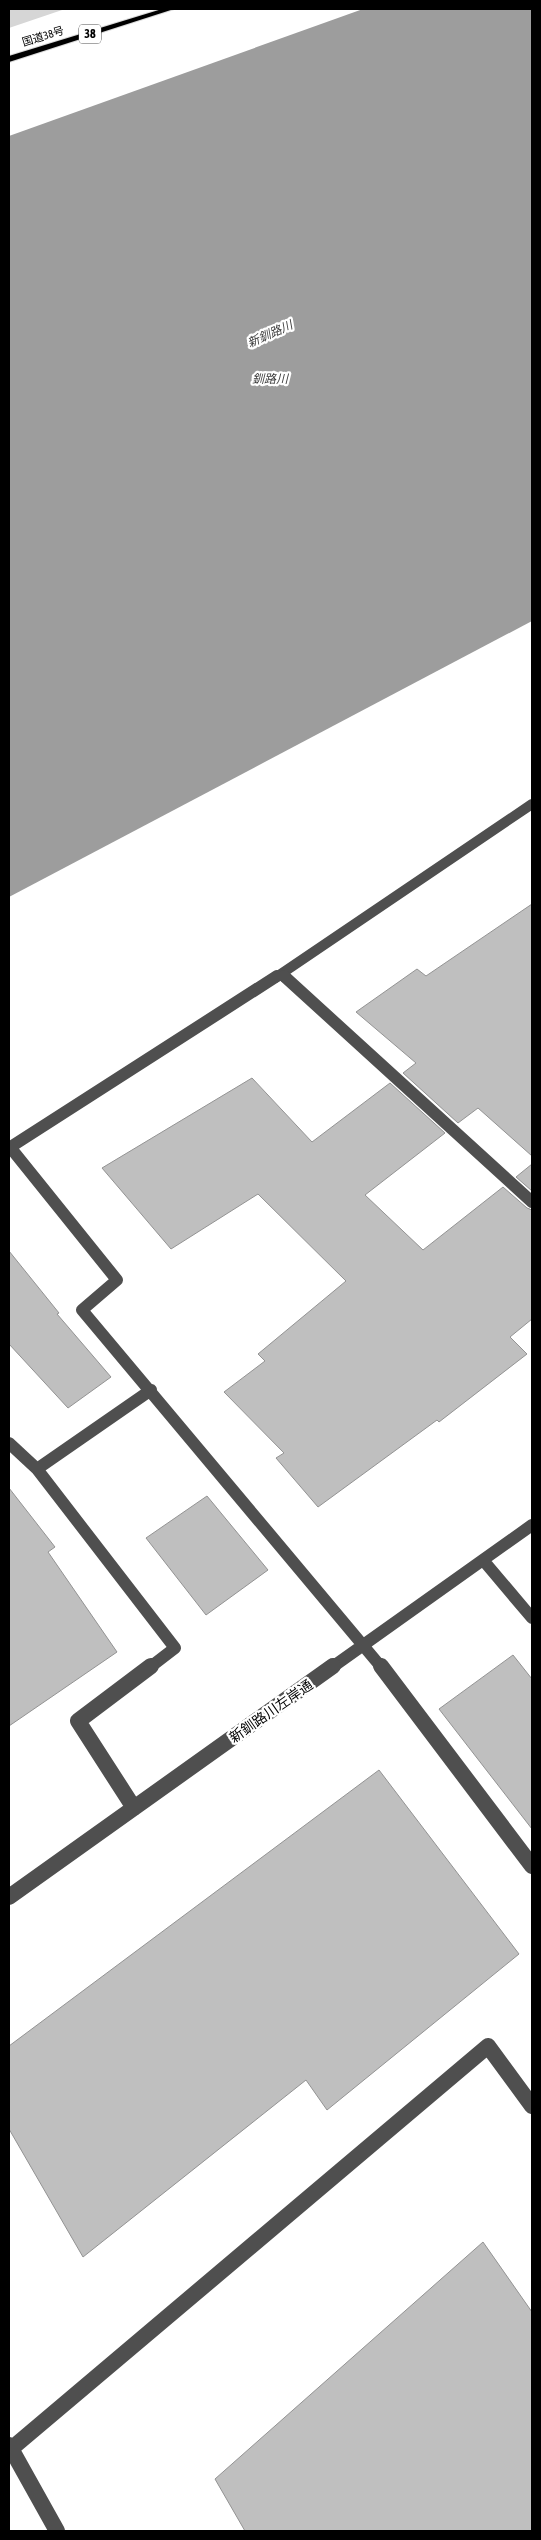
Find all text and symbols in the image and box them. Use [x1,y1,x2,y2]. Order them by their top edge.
street label: 国道38号 [21,24,65,48]
road number: 38 [79,24,101,44]
water label: 新釧路川 [245,317,297,350]
water label: 釧路川 [252,372,290,386]
street label: 新釧路川左岸通 [226,1676,316,1746]

